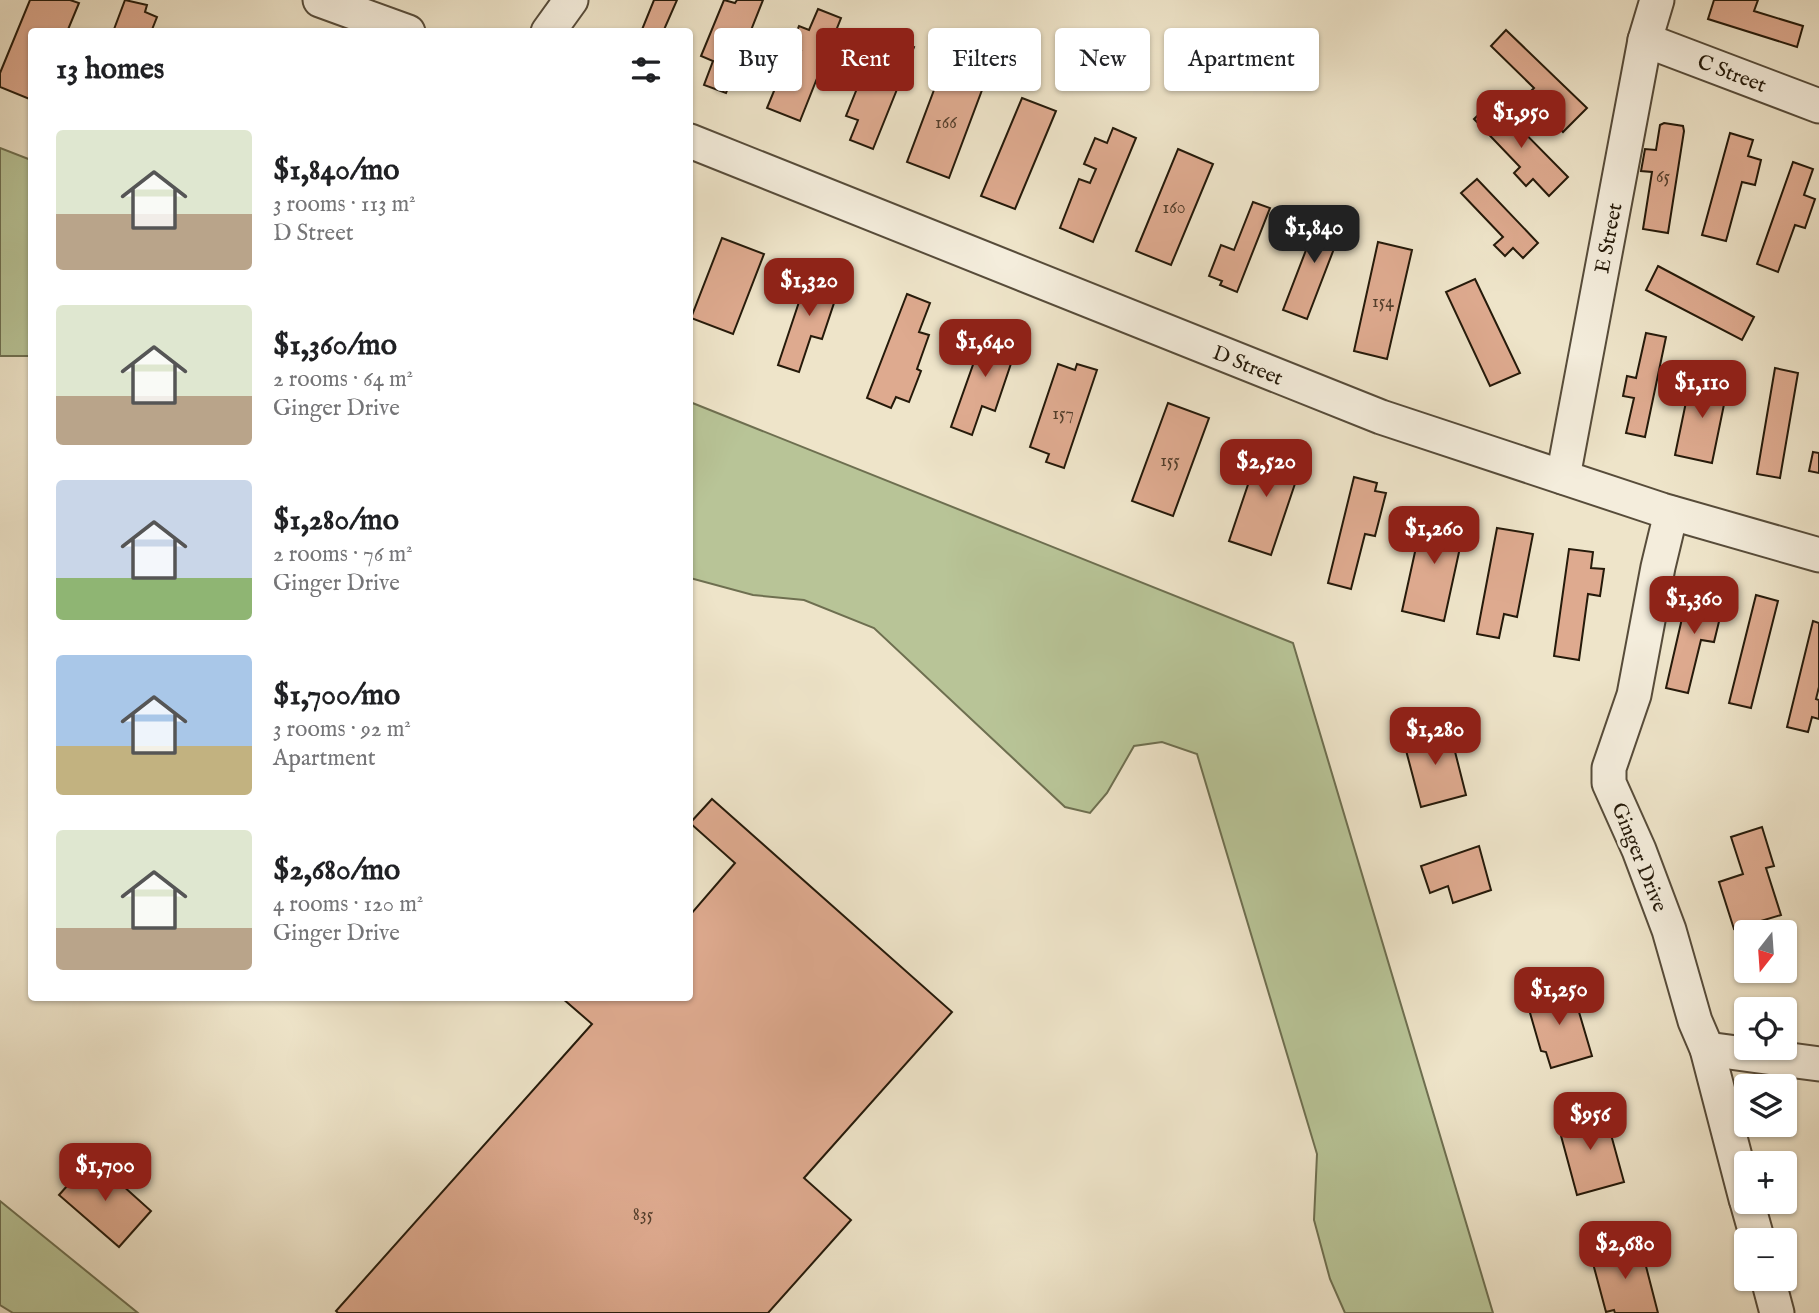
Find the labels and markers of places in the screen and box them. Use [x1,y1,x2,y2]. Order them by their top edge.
pin: $1,950 [1464,90,1578,150]
pin: $1,840 [1257,205,1371,265]
pin: $1,320 [752,258,866,318]
pin: $1,640 [928,320,1042,379]
pin: $1,110 [1645,360,1759,420]
pin: $2,520 [1209,440,1323,499]
pin: $1,260 [1377,506,1491,566]
pin: $1,360 [1637,576,1751,636]
pin: $1,280 [1378,708,1492,767]
pin: $1,250 [1502,968,1616,1027]
pin: $956 [1549,1092,1631,1152]
pin: $1,700 [48,1144,162,1203]
pin: $2,680 [1568,1222,1682,1281]

